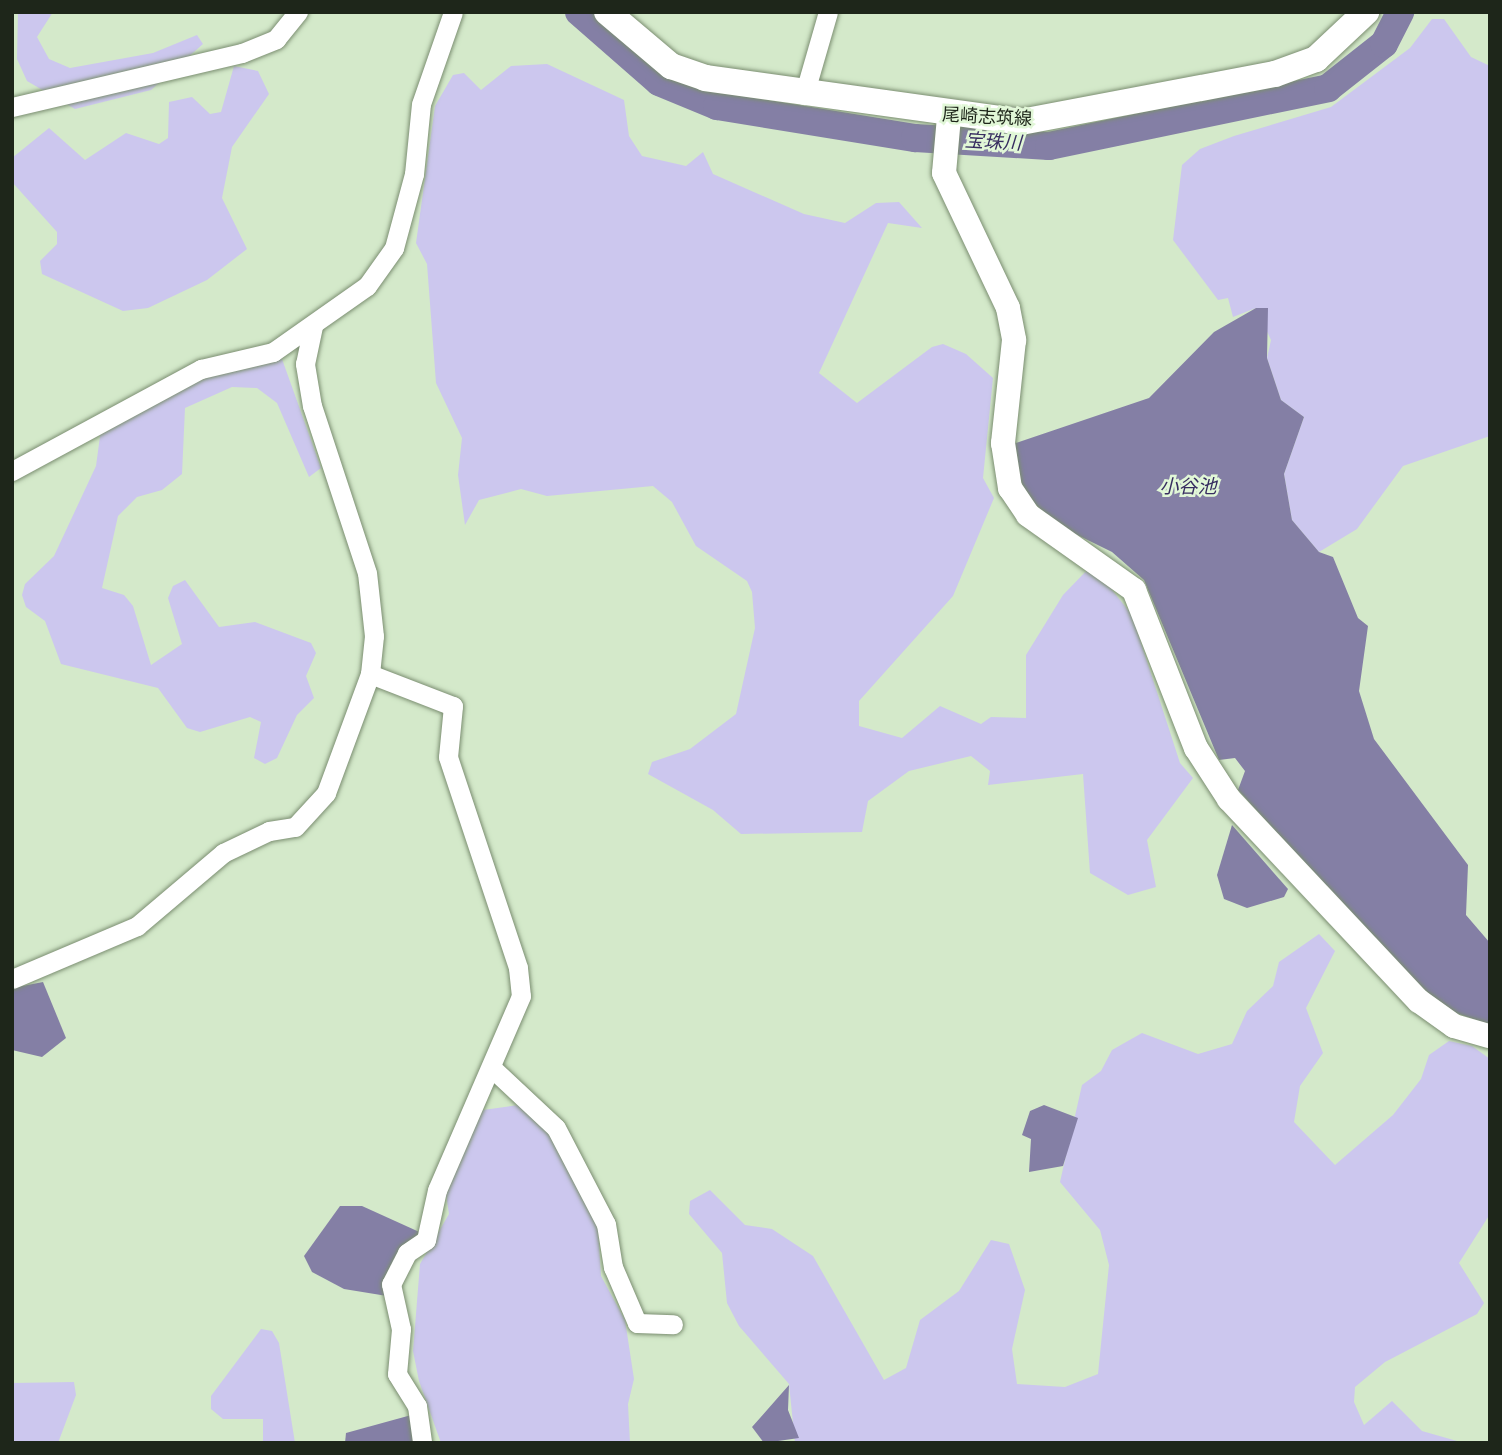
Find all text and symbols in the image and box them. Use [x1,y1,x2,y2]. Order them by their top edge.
street label: 尾崎志筑線 [941,104,1033,130]
water label: 宝珠川 [964,129,1022,155]
water label: 小谷池 [1160,476,1216,498]

